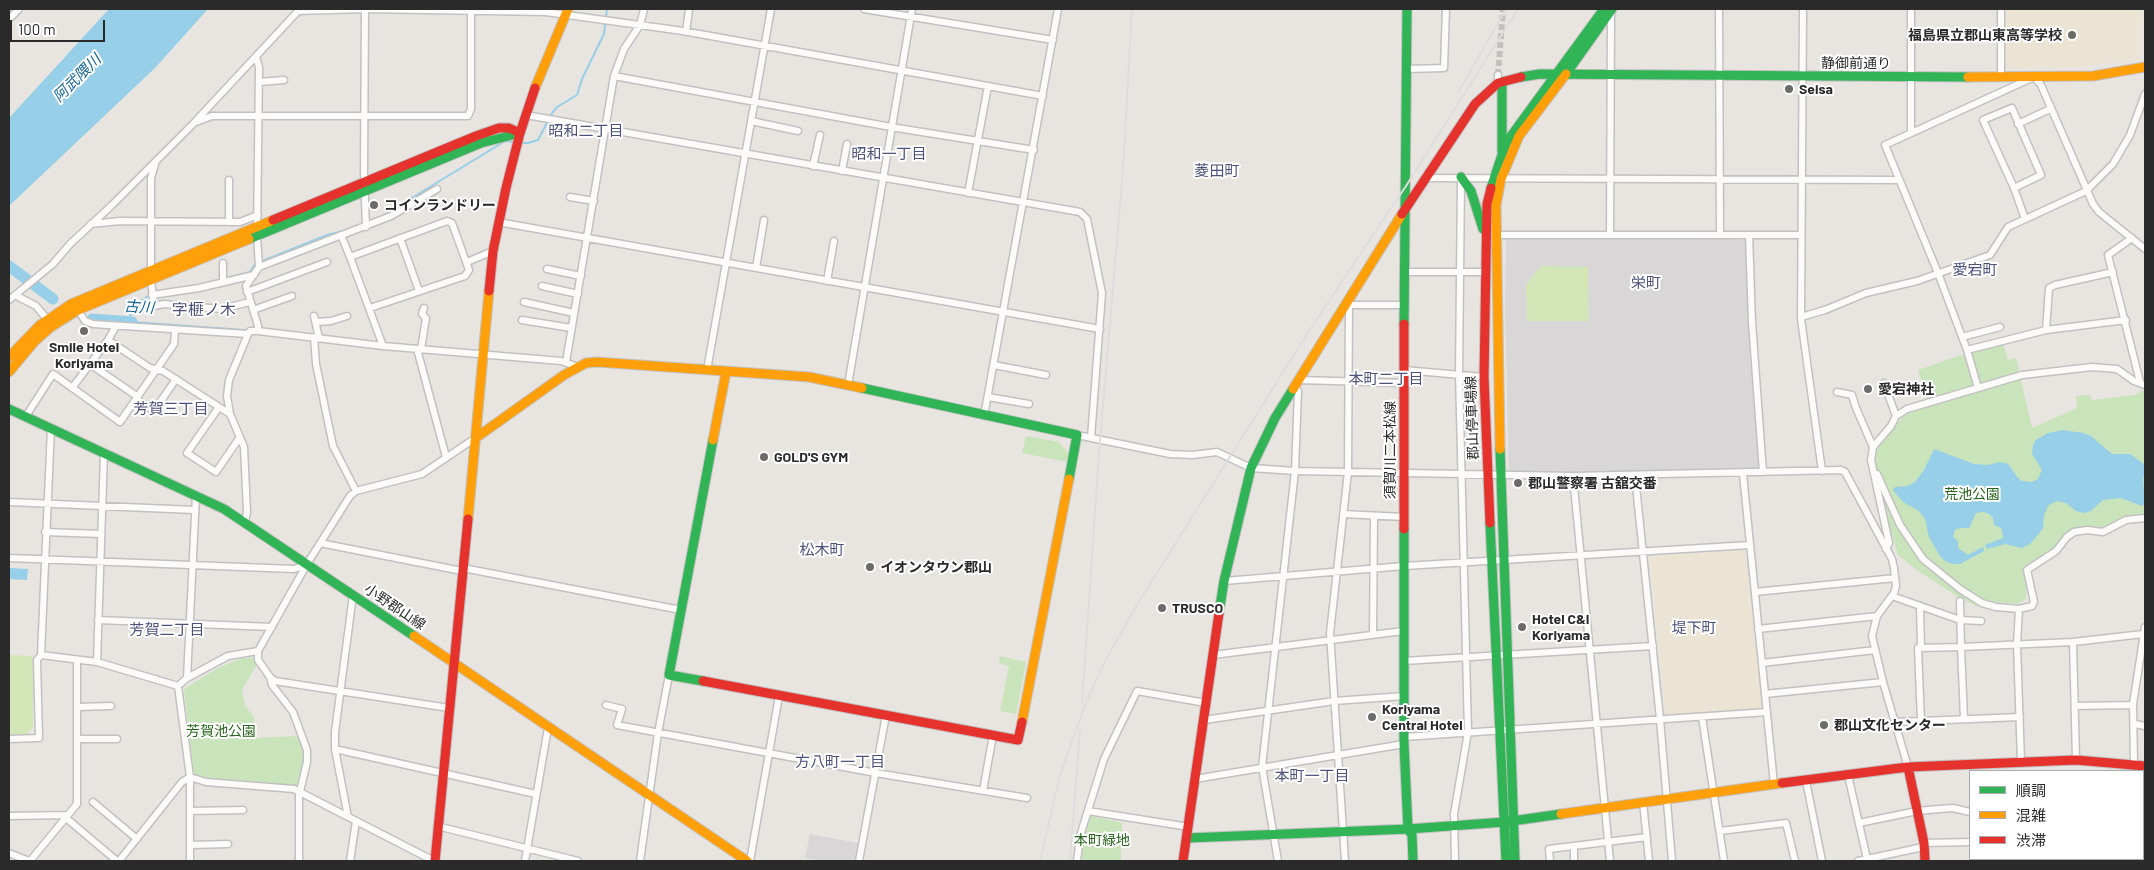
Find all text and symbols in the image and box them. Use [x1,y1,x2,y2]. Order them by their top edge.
scale bar [12,10,108,42]
text: 100 m [18,20,56,38]
place label: 福島県立郡山東高等学校 [1908,27,2062,43]
marker: 福島県立郡山東高等学校 [2066,29,2078,41]
water label: 阿武隈川 [49,50,105,106]
street label: 静御前通り [1821,55,1891,71]
place label: Seisa [1799,81,1833,97]
marker: Seisa [1783,83,1795,95]
district label: 昭和二丁目 [549,122,623,140]
district label: 昭和一丁目 [852,145,926,163]
district label: 菱田町 [1195,162,1239,180]
place label: コインランドリー [384,197,496,213]
marker: コインランドリー [368,199,380,211]
district label: 愛宕町 [1953,261,1997,279]
district label: 栄町 [1631,274,1661,292]
water label: 古川 [123,297,155,317]
district label: 字榧ノ木 [172,300,236,320]
marker: Smile Hotel Koriyama [78,325,90,337]
place label: Smile Hotel Koriyama [49,339,119,372]
district label: 本町二丁目 [1349,370,1423,388]
street label: 郡山停車場線 [1462,376,1482,460]
place label: 愛宕神社 [1878,381,1934,397]
marker: 愛宕神社 [1862,383,1874,395]
district label: 芳賀三丁目 [134,400,208,418]
street label: 須賀川二本松線 [1382,401,1398,499]
place label: GOLD'S GYM [774,449,848,465]
marker: GOLD'S GYM [758,451,770,463]
place label: 郡山警察署 古舘交番 [1528,475,1657,491]
marker: 郡山警察署 古舘交番 [1512,477,1524,489]
park label: 荒池公園 [1944,486,2000,502]
district label: 松木町 [800,541,844,559]
place label: イオンタウン郡山 [880,559,992,575]
marker: イオンタウン郡山 [864,561,876,573]
street label: 小野郡山線 [361,580,429,634]
place label: TRUSCO [1172,600,1223,616]
marker: TRUSCO [1156,602,1168,614]
place label: Hotel C&I Koriyama [1532,611,1590,644]
district label: 堤下町 [1672,619,1716,637]
district label: 芳賀二丁目 [130,621,204,639]
marker: Hotel C&I Koriyama [1516,621,1528,633]
place label: Koriyama Central Hotel [1382,701,1463,734]
marker: Koriyama Central Hotel [1366,711,1378,723]
place label: 郡山文化センター [1834,717,1946,733]
marker: 郡山文化センター [1818,719,1830,731]
park label: 芳賀池公園 [186,723,256,739]
district label: 方八町一丁目 [795,753,885,771]
district label: 本町一丁目 [1275,767,1349,785]
legend [1969,770,2144,860]
text: 順調 [2016,781,2046,799]
text: 混雑 [2016,806,2046,824]
text: 渋滞 [2016,831,2046,849]
park label: 本町緑地 [1074,832,1130,848]

